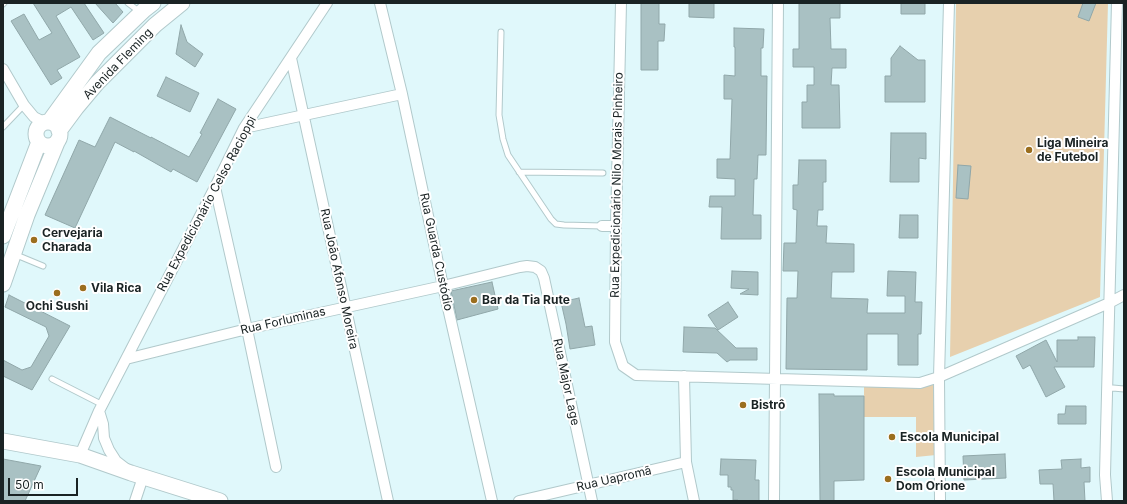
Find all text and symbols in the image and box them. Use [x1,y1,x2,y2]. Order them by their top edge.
street label: Avenida Fleming [80,25,156,103]
street label: Rua Expedicionário Nilo Morais Pinheiro [608,72,626,298]
street label: Rua Expedicionário Celso Racioppi [154,114,260,294]
place label: Liga Mineira de Futebol [1037,136,1108,164]
marker: Liga Mineira de Futebol [1024,145,1034,155]
street label: Rua Guarda Custódio [416,192,456,312]
street label: Rua João Afonso Moreira [317,207,361,351]
place label: Cervejaria Charada [42,226,103,254]
marker: Cervejaria Charada [29,235,39,245]
place label: Vila Rica [91,281,142,295]
marker: Vila Rica [78,283,88,293]
marker: Ochi Sushi [52,288,62,298]
place label: Bar da Tia Rute [482,293,570,307]
marker: Bar da Tia Rute [469,295,479,305]
place label: Ochi Sushi [26,299,88,313]
street label: Rua Forluminas [239,304,327,338]
street label: Rua Major Lage [550,337,582,427]
place label: Bistrô [751,398,785,412]
marker: Bistrô [738,400,748,410]
place label: Escola Municipal [900,430,999,444]
marker: Escola Municipal [887,432,897,442]
street label: Rua Uapromã [575,463,653,495]
place label: Escola Municipal Dom Orione [896,465,995,493]
scale bar [10,470,80,496]
marker: Escola Municipal Dom Orione [883,474,893,484]
text: 50 m [15,477,44,492]

